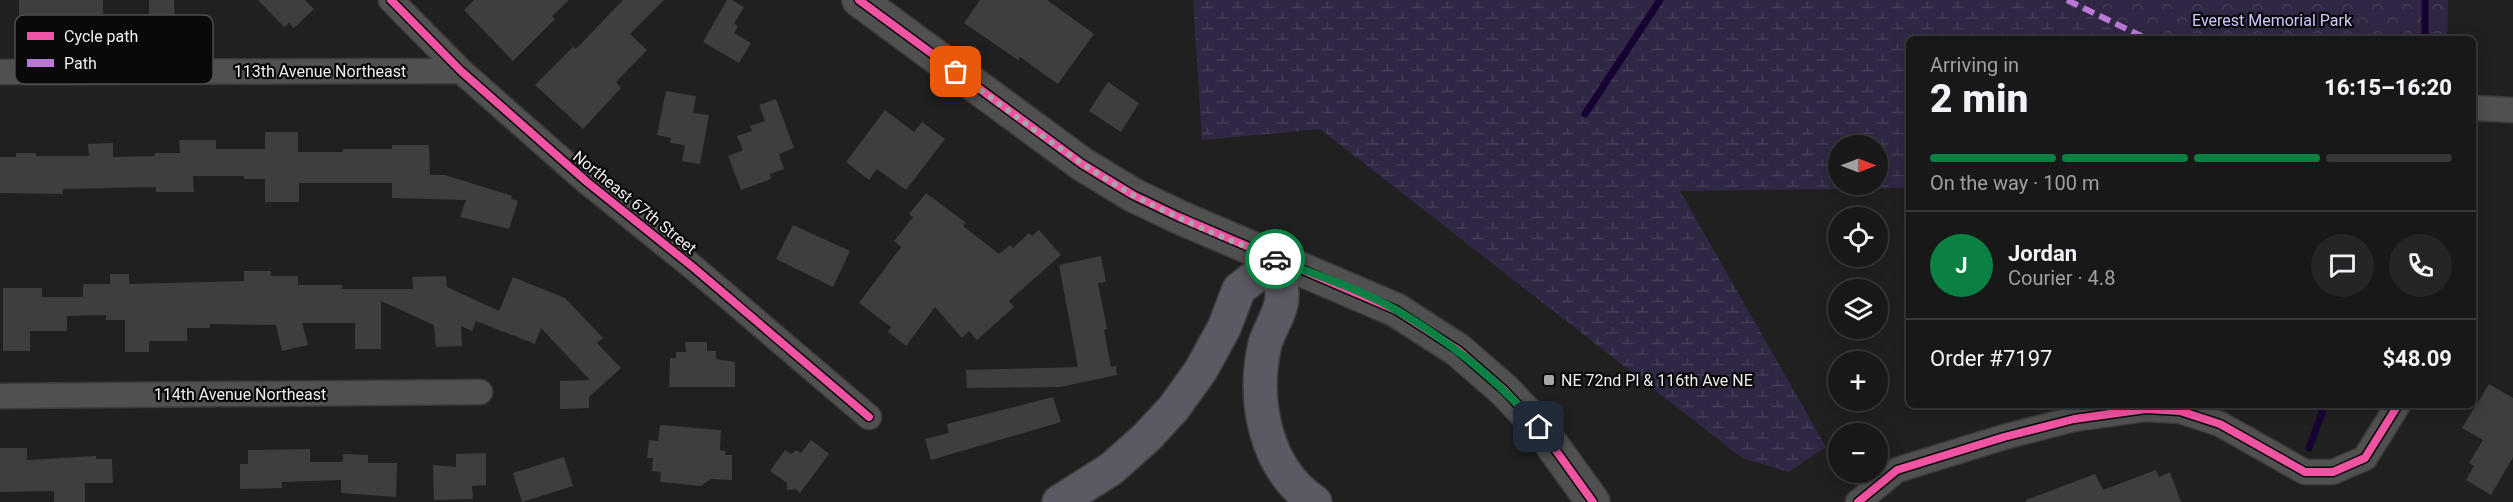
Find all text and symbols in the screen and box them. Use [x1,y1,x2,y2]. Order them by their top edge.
park label: Everest Memorial Park [2192,11,2353,30]
legend [15,15,213,84]
text: Cycle path [64,27,138,46]
pin [930,46,981,97]
text: Arriving in [1930,53,2019,77]
text: Path [64,54,97,73]
icon: bag [939,55,972,88]
street label: 113th Avenue Northeast [234,62,406,81]
text: 16:15–16:20 [2324,75,2452,100]
text: 2 min [1930,76,2028,122]
north arrow [1828,135,1888,195]
map controls [1828,135,1888,483]
street label: Northeast 67th Street [569,147,700,258]
text: On the way · 100 m [1930,171,2099,195]
button: locate [1828,207,1888,267]
courier [1245,229,1305,289]
button: chat [2311,234,2374,297]
button: phone [2389,234,2452,297]
text: Jordan [2008,241,2077,266]
icon: car [1259,243,1292,276]
text: J [1955,253,1968,278]
text: Courier · 4.8 [2008,266,2115,290]
button: layers [1828,279,1888,339]
text: Order #7197 [1930,346,2052,371]
text: $48.09 [2383,346,2452,371]
button: + [1828,351,1888,411]
place label: NE 72nd Pl & 116th Ave NE [1561,371,1753,390]
marker: NE 72nd Pl & 116th Ave NE [1542,373,1556,387]
street label: 114th Avenue Northeast [154,385,326,404]
pin [1513,401,1564,452]
icon: home [1522,410,1555,443]
button: − [1828,423,1888,483]

